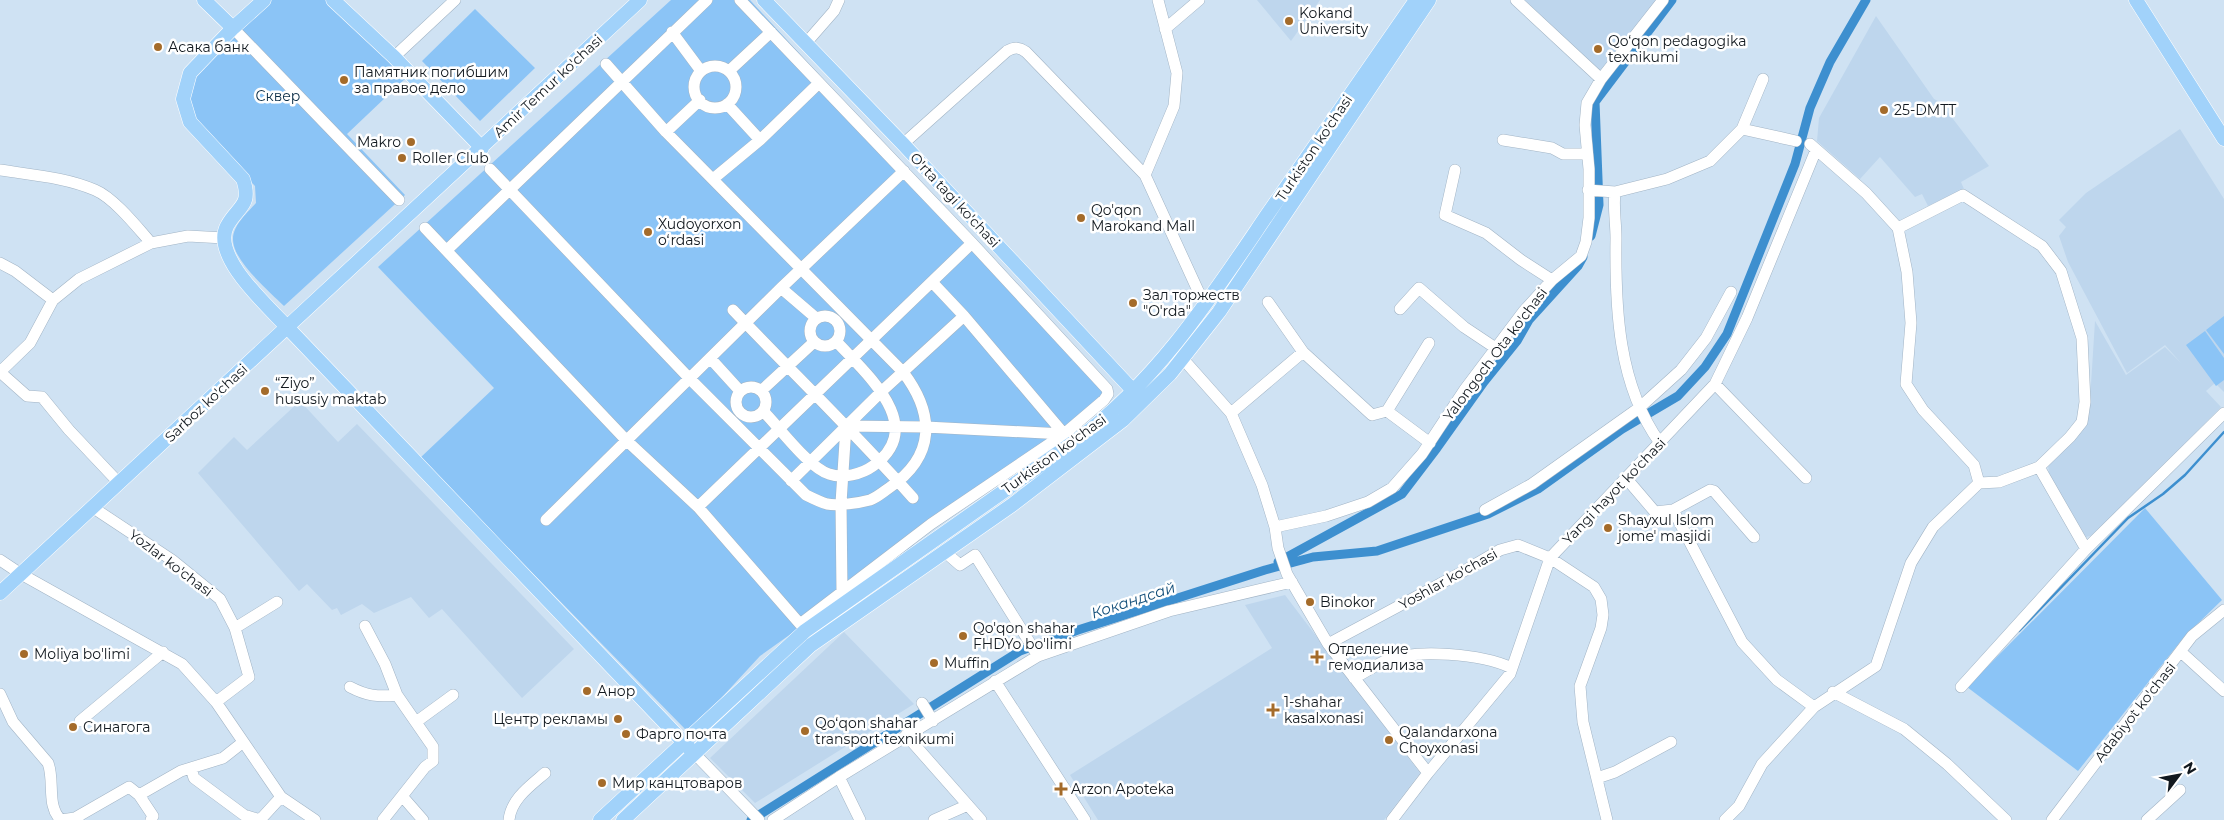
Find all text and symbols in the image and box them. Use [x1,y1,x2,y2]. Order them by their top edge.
place label: Kokand University [1299,4,1368,38]
marker: Kokand University [1283,15,1295,27]
street label: Amir Temur ko'chasi [490,31,606,141]
place label: Qo‘qon pedagogika texnikumi [1608,32,1746,66]
place label: Асака банк [168,38,249,56]
marker: Асака банк [152,41,164,53]
marker: Qo‘qon pedagogika texnikumi [1592,43,1604,55]
place label: Памятник погибшим за правое дело [354,63,508,97]
marker: Памятник погибшим за правое дело [338,74,350,86]
park label: Сквер [256,87,300,105]
street label: Turkiston ko'chasi [1272,91,1356,205]
place label: 25-DMTT [1894,101,1956,119]
marker: 25-DMTT [1878,104,1890,116]
place label: Makro [357,133,401,151]
marker: Makro [405,136,417,148]
place label: Roller Club [412,149,489,167]
street label: O'rta tagi ko'chasi [906,149,1004,251]
marker: Roller Club [396,152,408,164]
place label: Qo'qon Marokand Mall [1091,201,1195,235]
marker: Qo'qon Marokand Mall [1075,212,1087,224]
place label: Xudoyorxon oʻrdasi [658,215,741,249]
marker: Xudoyorxon oʻrdasi [642,226,654,238]
street label: Yalongoch Ota ko'chasi [1439,284,1551,424]
place label: Зал торжеств "O'rda" [1143,286,1240,320]
marker: Зал торжеств "O'rda" [1127,297,1139,309]
street label: Sarboz ko'chasi [161,360,251,446]
place label: “Ziyo” hususiy maktab [275,374,387,408]
marker: “Ziyo” hususiy maktab [259,385,271,397]
street label: Turkiston ko'chasi [998,410,1110,498]
street label: Yangi hayot ko'chasi [1559,434,1669,548]
place label: Shayxul Islom jome' masjidi [1616,511,1714,545]
marker: Shayxul Islom jome' masjidi [1602,522,1614,534]
street label: Yozlar ko'chasi [125,526,217,600]
street label: Yoshlar ko'chasi [1396,545,1500,613]
water label: Кокандсай [1089,577,1177,623]
place label: Binokor [1320,593,1375,611]
marker: Binokor [1304,596,1316,608]
place label: Qo'qon shahar FHDYo bo'limi [973,619,1076,653]
marker: Qo'qon shahar FHDYo bo'limi [957,630,969,642]
place label: Отделение гемодиализа [1328,640,1424,674]
place label: Moliya bo'limi [34,645,130,663]
marker: Moliya bo'limi [18,648,30,660]
marker: Отделение гемодиализа [1310,650,1324,664]
place label: Muffin [944,654,990,672]
marker: Muffin [928,657,940,669]
street label: Adabiyot ko'chasi [2090,658,2180,766]
place label: Анор [597,682,635,700]
marker: Анор [581,685,593,697]
place label: 1-shahar kasalxonasi [1284,693,1364,727]
marker: 1-shahar kasalxonasi [1266,703,1280,717]
place label: Центр рекламы [493,710,608,728]
marker: Центр рекламы [612,713,624,725]
place label: Qoʻqon shahar transport texnikumi [815,714,954,748]
place label: Синагога [83,718,150,736]
marker: Синагога [67,721,79,733]
place label: Qalandarxona Choyxonasi [1399,723,1498,757]
place label: Фарго почта [636,725,727,743]
marker: Qoʻqon shahar transport texnikumi [799,725,811,737]
marker: Фарго почта [620,728,632,740]
marker: Qalandarxona Choyxonasi [1383,734,1395,746]
north arrow [2154,750,2204,800]
text: N [2179,759,2201,778]
place label: Мир канцтоваров [612,774,742,792]
marker: Мир канцтоваров [596,777,608,789]
place label: Arzon Apoteka [1071,780,1174,798]
marker: Arzon Apoteka [1055,783,1067,795]

